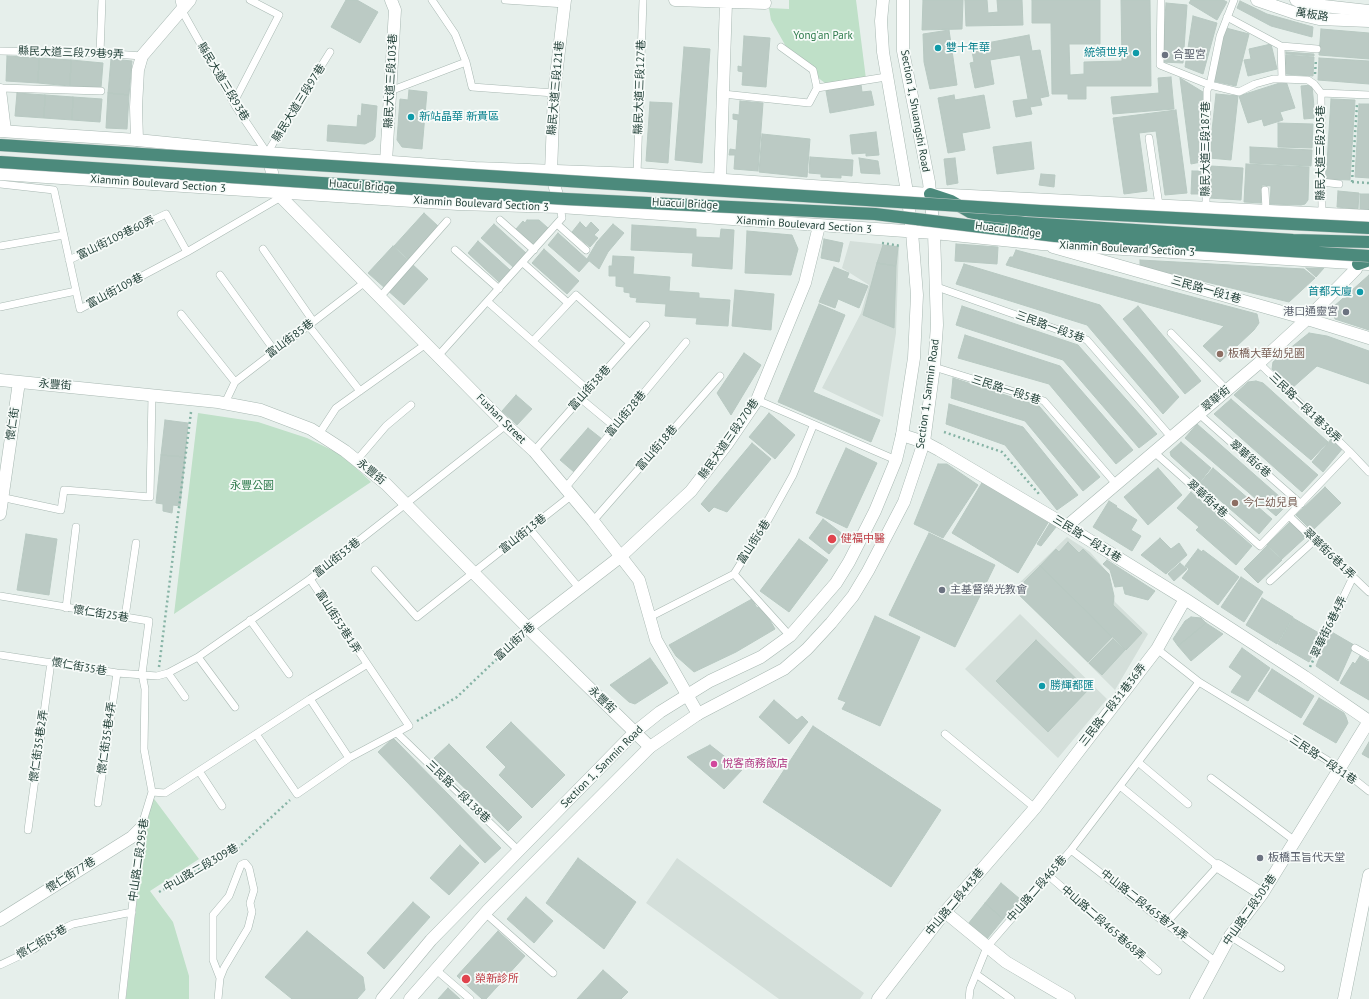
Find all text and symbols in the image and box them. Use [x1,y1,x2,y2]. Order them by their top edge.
street label: 萬板路 [1295,6,1329,24]
park label: Yong'an Park [793,29,853,43]
street label: 縣民大道三段103巷 [382,33,400,129]
street label: 縣民大道三段127巷 [632,39,648,135]
street label: 縣民大道三段93巷 [194,40,252,124]
street label: 縣民大道三段121巷 [545,40,567,136]
place label: 雙十年華 [946,41,990,55]
marker: 雙十年華 [933,43,943,53]
street label: 縣民大道三段79巷9弄 [18,45,124,61]
place label: 統領世界 [1084,46,1128,60]
marker: 統領世界 [1131,48,1141,58]
place label: 合聖宮 [1173,48,1206,62]
street label: Section 1, Shuangshi Road [898,49,932,173]
marker: 合聖宮 [1160,50,1170,60]
street label: 縣民大道三段97巷 [270,62,328,144]
street label: 縣民大道三段187巷 [1199,102,1213,196]
street label: 縣民大道三段205巷 [1314,106,1328,200]
place label: 新站晶華 新貴區 [419,110,499,124]
marker: 新站晶華 新貴區 [406,112,416,122]
street label: Xianmin Boulevard Section 3 [90,173,226,195]
street label: Huacui Bridge [329,177,395,195]
street label: Xianmin Boulevard Section 3 [413,194,549,214]
street label: Huacui Bridge [652,196,718,212]
street label: 富山街109巷60弄 [75,213,157,263]
street label: Xianmin Boulevard Section 3 [736,214,872,236]
street label: Huacui Bridge [974,219,1042,241]
street label: Xianmin Boulevard Section 3 [1059,239,1195,259]
street label: 富山街109巷 [85,271,145,311]
street label: 三民路一段1巷 [1170,274,1242,306]
place label: 首都天廈 [1308,285,1352,299]
marker: 首都天廈 [1355,287,1365,297]
place label: 港口通靈宮 [1283,305,1338,319]
marker: 港口通靈宮 [1341,307,1351,317]
street label: 三民路一段3巷 [1014,308,1086,346]
street label: 富山街85巷 [264,317,316,361]
street label: Section 1, Sanmin Road [914,338,942,450]
place label: 板橋大華幼兒園 [1228,347,1305,361]
marker: 板橋大華幼兒園 [1215,349,1225,359]
street label: 富山街38巷 [566,363,614,413]
street label: 三民路一段1巷38弄 [1266,370,1344,446]
street label: 三民路一段5巷 [970,373,1042,407]
street label: 永豐街 [38,377,72,393]
street label: 翠華街 [1199,383,1233,415]
street label: 富山街28巷 [603,388,649,440]
street label: Fushan Street [473,391,529,447]
street label: 縣民大道三段270巷 [696,396,762,482]
street label: 懷仁街 [4,407,22,441]
street label: 富山街18巷 [634,423,680,473]
street label: 翠華街6巷 [1227,438,1273,480]
street label: 永豐街 [354,456,388,488]
street label: 翠華街4巷 [1184,477,1230,521]
park label: 永豐公園 [230,479,274,493]
place label: 今仁幼兒員 [1243,496,1298,510]
marker: 今仁幼兒員 [1230,498,1240,508]
street label: 富山街13巷 [497,512,549,556]
street label: 三民路一段31巷 [1050,513,1124,565]
street label: 富山街6巷 [735,517,773,567]
street label: 翠華街6巷1弄 [1300,526,1358,582]
place label: 健福中醫 [841,532,885,546]
marker: 健福中醫 [826,533,838,545]
street label: 富山街53巷 [311,536,363,580]
place label: 主基督榮光教會 [950,583,1027,597]
marker: 主基督榮光教會 [937,585,947,595]
street label: 富山街53巷1弄 [313,588,363,656]
street label: 翠華街6巷4弄 [1308,594,1350,660]
street label: 懷仁街25巷 [72,603,130,625]
street label: 富山街7巷 [492,620,538,664]
street label: 懷仁街35巷 [50,656,108,678]
street label: 三民路一段31巷36弄 [1077,661,1149,749]
place label: 勝輝都匯 [1050,679,1094,693]
marker: 勝輝都匯 [1037,681,1047,691]
street label: 永豐街 [586,684,618,716]
street label: 懷仁街35巷4弄 [95,701,119,775]
street label: 懷仁街35巷2弄 [27,709,51,783]
street label: Section 1, Sanmin Road [558,723,646,811]
street label: 三民路一段31巷 [1287,733,1359,787]
place label: 悅客商務飯店 [722,757,788,771]
street label: 三民路一段138巷 [423,758,493,826]
marker: 悅客商務飯店 [709,759,719,769]
street label: 中山路二段295巷 [127,817,151,903]
street label: 中山路二段309巷 [161,841,241,895]
place label: 板橋玉旨代天堂 [1268,851,1345,865]
street label: 中山路二段465巷 [1004,853,1070,925]
marker: 板橋玉旨代天堂 [1255,853,1265,863]
street label: 懷仁街77巷 [44,855,98,895]
street label: 中山路二段443巷 [923,866,987,938]
street label: 中山路二段465巷74弄 [1098,867,1190,943]
street label: 中山路二段505巷 [1221,872,1279,948]
street label: 中山路二段465巷68弄 [1058,883,1148,963]
street label: 懷仁街85巷 [14,922,70,962]
place label: 榮新診所 [475,972,519,986]
marker: 榮新診所 [460,973,472,985]

